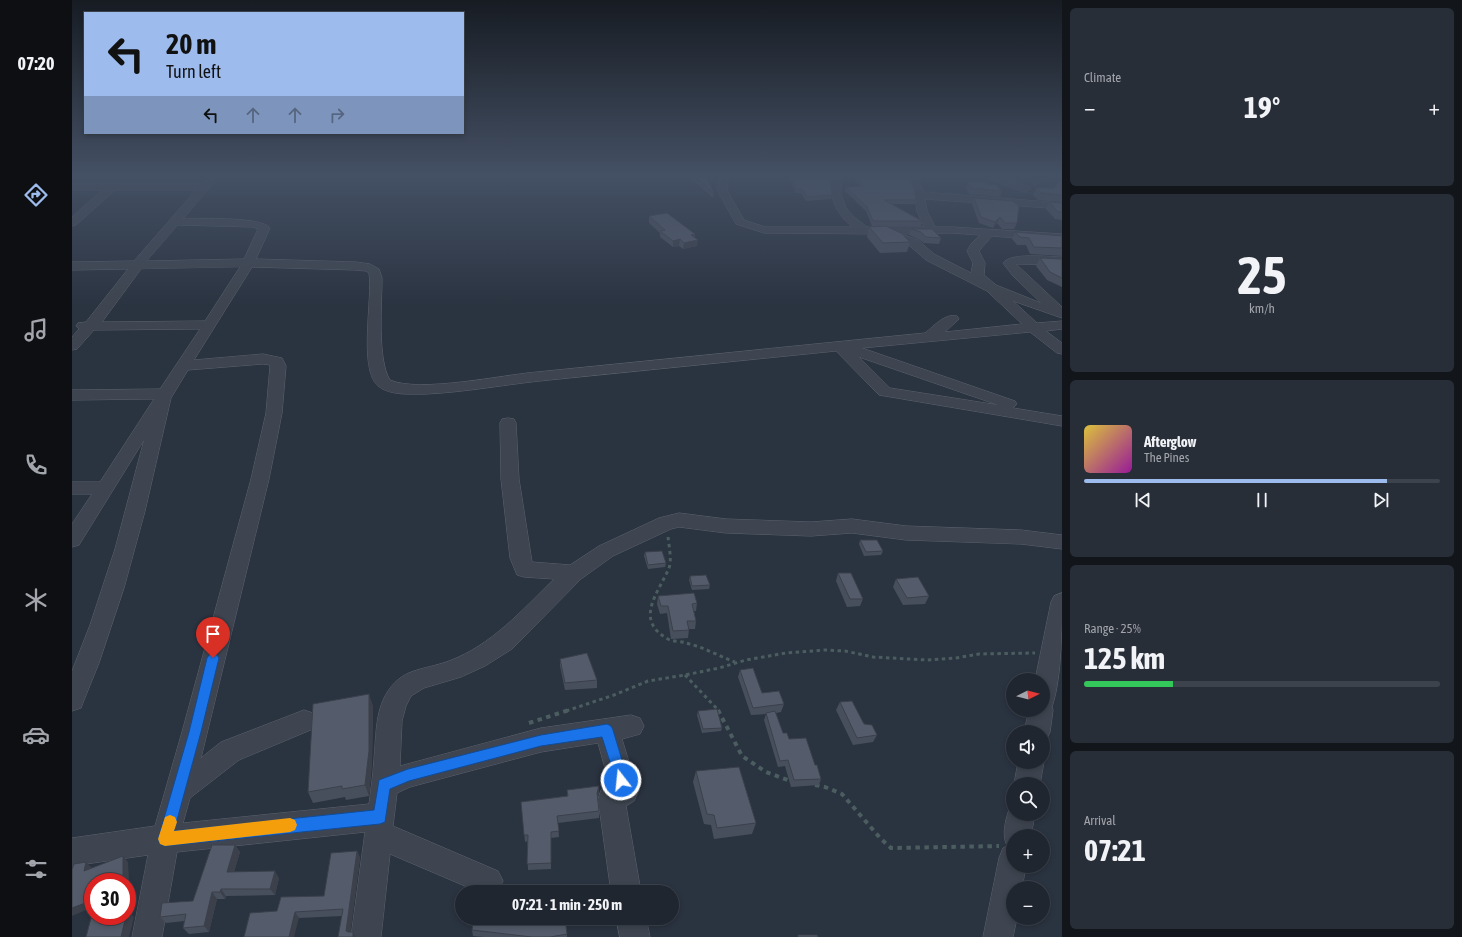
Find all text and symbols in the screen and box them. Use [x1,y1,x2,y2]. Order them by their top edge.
icon: left [100,28,152,80]
text: 20 m [166,28,216,60]
text: 07:20 [17,53,55,74]
text: Turn left [166,61,221,82]
text: Climate [1084,70,1121,85]
text: 19° [1244,90,1280,124]
text: − [1084,94,1095,120]
text: + [1429,94,1440,120]
icon: left [200,104,222,126]
icon: ahead [242,104,264,126]
icon: ahead [284,104,306,126]
icon: right [326,104,348,126]
icon: directions [22,181,50,209]
text: 25 [1238,245,1286,305]
text: km/h [1249,301,1275,316]
icon: music [22,316,50,344]
text: Afterglow [1144,433,1197,450]
text: The Pines [1144,450,1189,465]
icon: phone [22,451,50,479]
icon: previous [1132,489,1154,511]
icon: pause [1251,489,1273,511]
icon: next [1370,489,1392,511]
icon: climate [22,586,50,614]
pin [196,617,230,658]
text: Range · 25% [1084,621,1141,636]
icon: arrive [202,623,224,645]
text: 125 km [1084,641,1165,675]
north arrow [1006,673,1050,717]
map controls [1006,673,1050,925]
icon: car [22,721,50,749]
button: sound [1006,725,1050,769]
position arrow [600,759,642,801]
button: search [1006,777,1050,821]
text: Arrival [1084,813,1116,828]
button: + [1006,829,1050,873]
text: 07:21 [1084,833,1146,867]
icon: filters [22,855,50,883]
speed limit sign: 30 [84,873,136,925]
button: − [1006,881,1050,925]
text: 07:21 · 1 min · 250 m [512,896,622,913]

